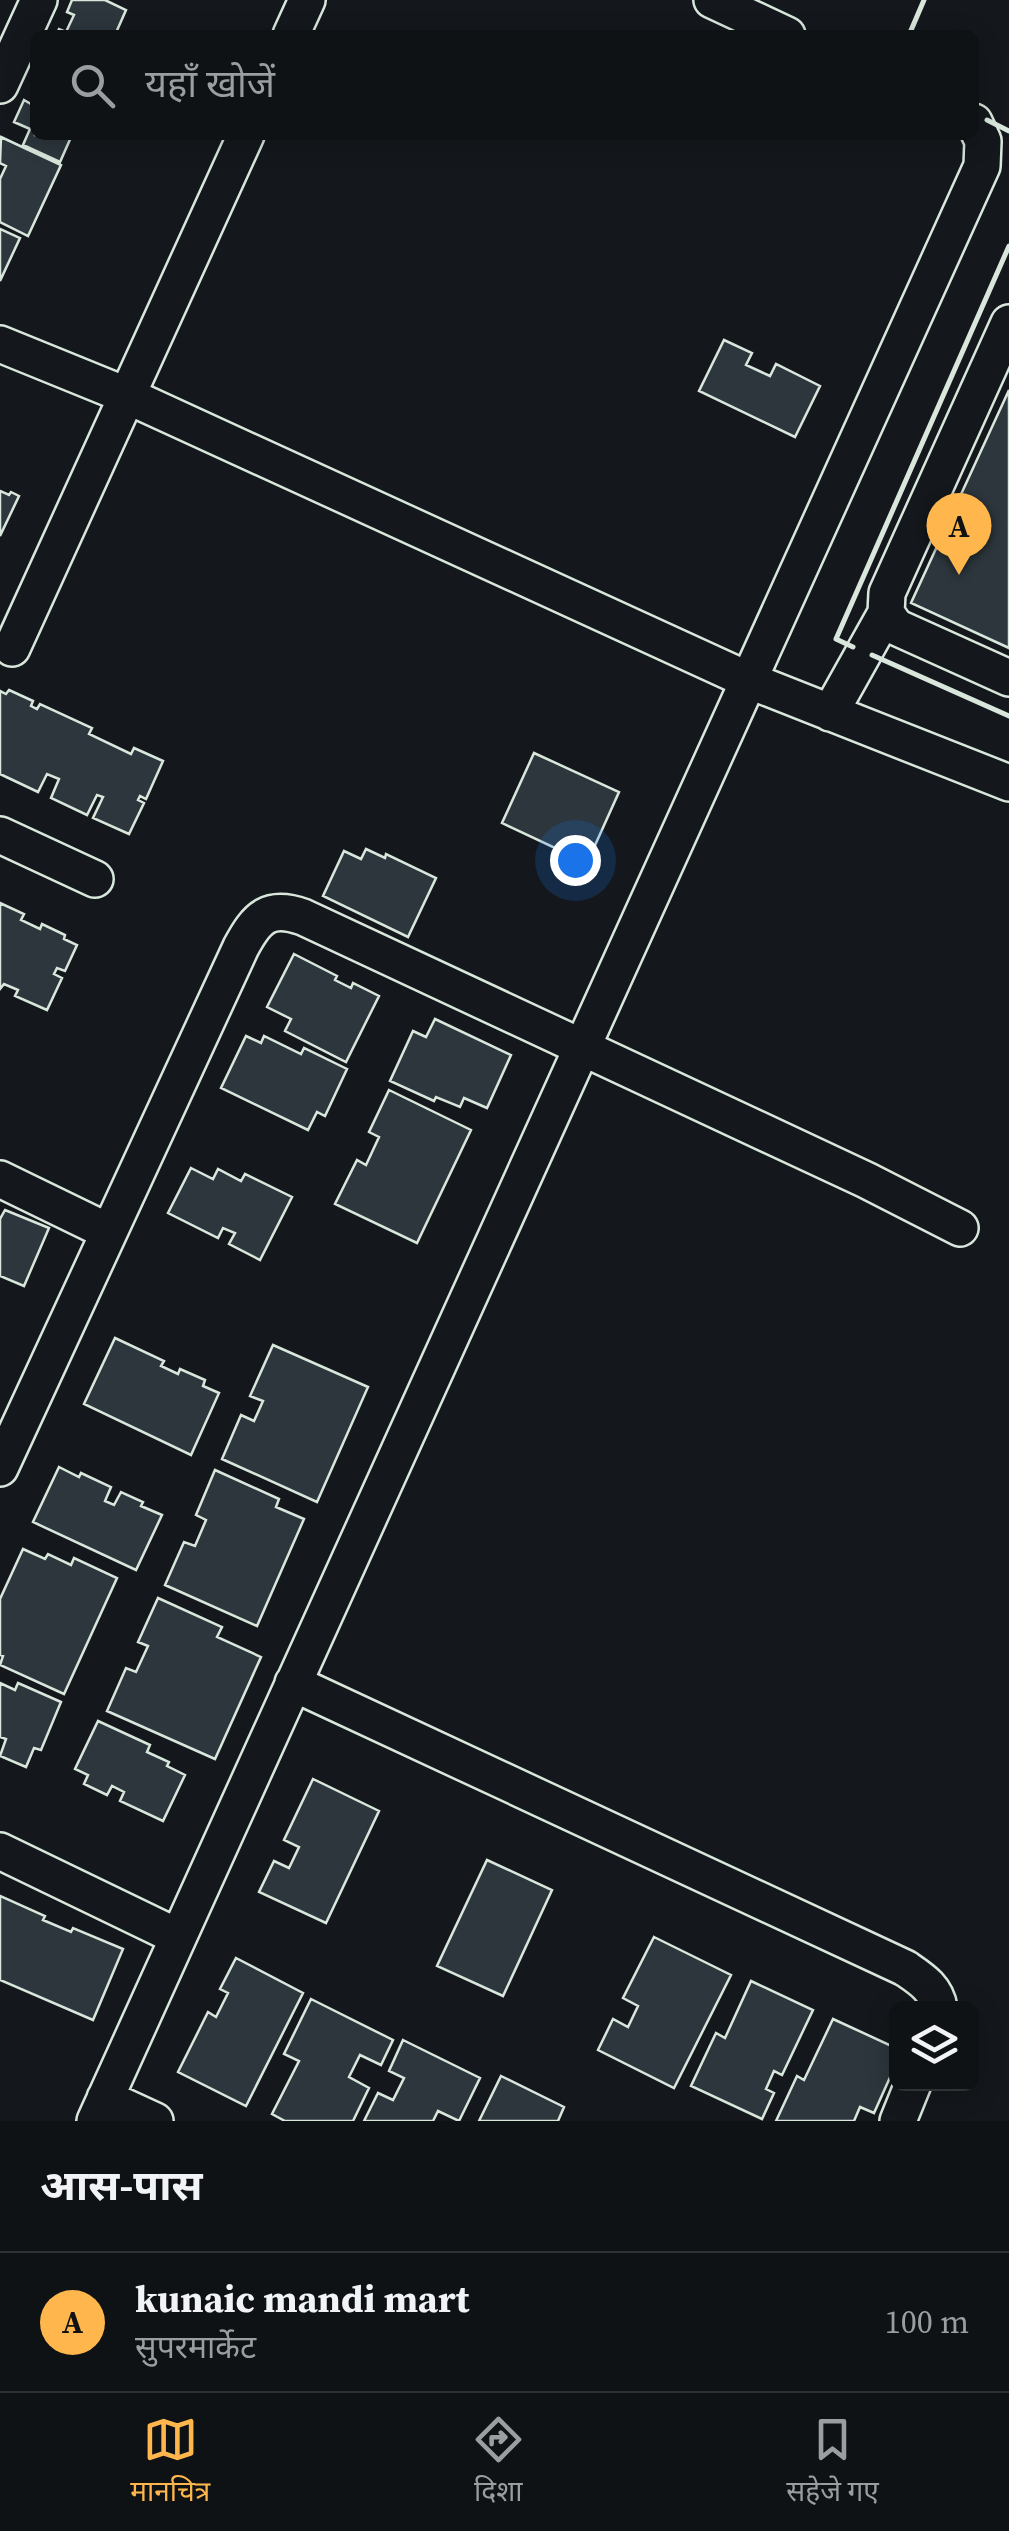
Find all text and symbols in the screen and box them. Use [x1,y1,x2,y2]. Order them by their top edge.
search box [30,30,979,140]
icon: search [65,58,120,113]
text: यहाँ खोजें [145,58,275,110]
pin: A [926,492,992,575]
your location [550,835,601,886]
map controls [889,2001,979,2091]
button: layers [889,2001,979,2091]
text: आस-पास [40,2156,203,2214]
text: kunaic mandi mart [135,2273,469,2325]
text: A [62,2300,83,2344]
text: 100 m [885,2300,969,2344]
text: सुपरमार्केट [135,2325,256,2369]
tab: मानचित्र [130,2412,210,2512]
tab: दिशा [471,2412,526,2512]
tab: सहेजे गए [786,2412,879,2512]

